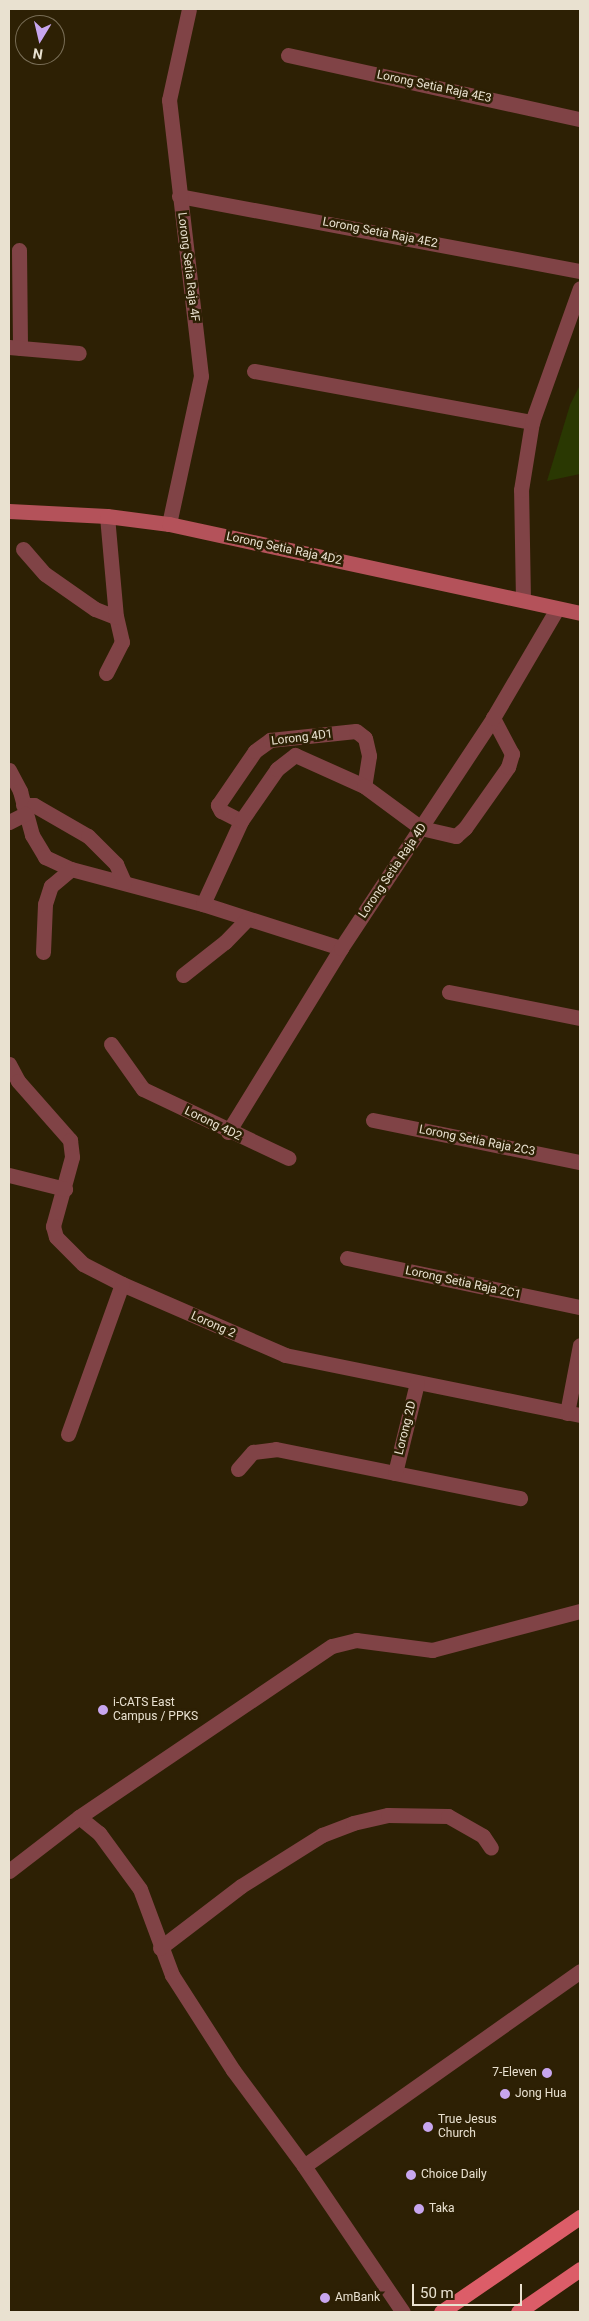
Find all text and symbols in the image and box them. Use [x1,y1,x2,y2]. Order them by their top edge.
north arrow [15,15,65,65]
text: N [32,45,44,63]
street label: Lorong Setia Raja 4E3 [375,68,493,106]
street label: Lorong Setia Raja 4F [174,212,202,322]
street label: Lorong Setia Raja 4E2 [321,215,439,251]
street label: Lorong Setia Raja 4D2 [225,530,343,568]
street label: Lorong 4D1 [270,727,334,749]
street label: Lorong Setia Raja 4D [356,821,430,921]
street label: Lorong 4D2 [182,1104,244,1144]
street label: Lorong Setia Raja 2C3 [418,1123,536,1159]
street label: Lorong Setia Raja 2C1 [404,1264,522,1302]
street label: Lorong 2 [189,1309,237,1341]
street label: Lorong 2D [392,1400,420,1456]
place label: i-CATS East Campus / PPKS [113,1696,198,1724]
marker: i-CATS East Campus / PPKS [97,1704,109,1716]
place label: 7-Eleven [492,2066,537,2080]
marker: 7-Eleven [541,2067,553,2079]
place label: Jong Hua [515,2087,567,2101]
marker: Jong Hua [499,2088,511,2100]
place label: True Jesus Church [438,2113,497,2141]
marker: True Jesus Church [422,2121,434,2133]
place label: Choice Daily [421,2168,487,2182]
marker: Choice Daily [405,2169,417,2181]
place label: Taka [429,2202,455,2216]
marker: Taka [413,2203,425,2215]
scale bar [414,2274,524,2306]
text: 50 m [420,2284,454,2302]
place label: AmBank [335,2291,380,2305]
marker: AmBank [319,2292,331,2304]

